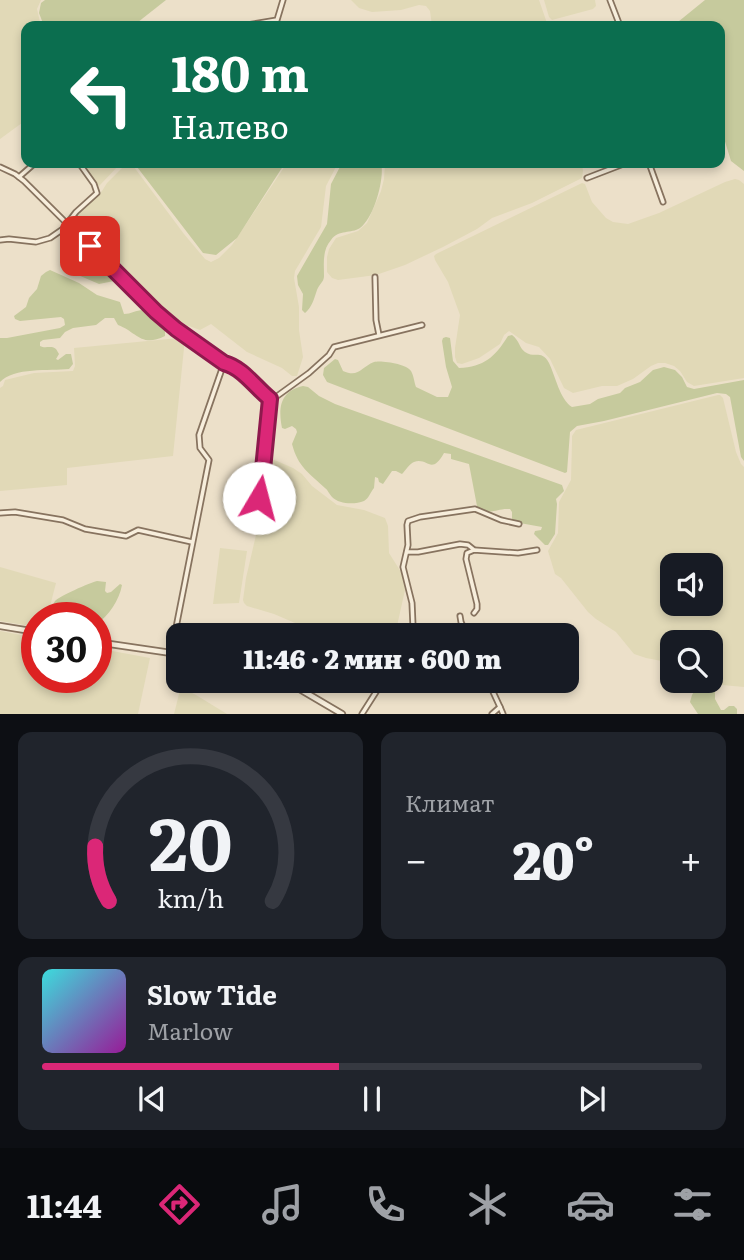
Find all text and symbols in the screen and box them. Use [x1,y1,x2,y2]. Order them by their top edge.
text: 180 m [171,34,309,107]
icon: left [56,49,147,140]
text: Налево [171,101,289,149]
pin [60,216,120,276]
icon: arrive [71,227,109,265]
position arrow [222,461,296,535]
map controls [660,553,723,693]
button: sound [660,553,723,616]
speed limit sign: 30 [21,602,112,693]
button: search [660,630,723,693]
text: 11:46 · 2 мин · 600 m [243,638,502,677]
text: Климат [405,785,495,819]
text: 20 [149,786,232,894]
text: 20° [513,819,594,896]
text: − [405,829,427,886]
text: + [680,829,702,886]
text: km/h [157,879,224,916]
text: Slow Tide [147,974,277,1013]
text: Marlow [147,1013,233,1047]
icon: previous [133,1080,171,1118]
icon: pause [353,1080,391,1118]
icon: next [573,1080,611,1118]
text: 11:44 [27,1180,102,1228]
icon: directions [155,1180,204,1229]
icon: music [258,1180,307,1229]
icon: phone [361,1180,410,1229]
icon: climate [463,1180,512,1229]
icon: car [566,1180,615,1229]
icon: filters [668,1180,717,1229]

